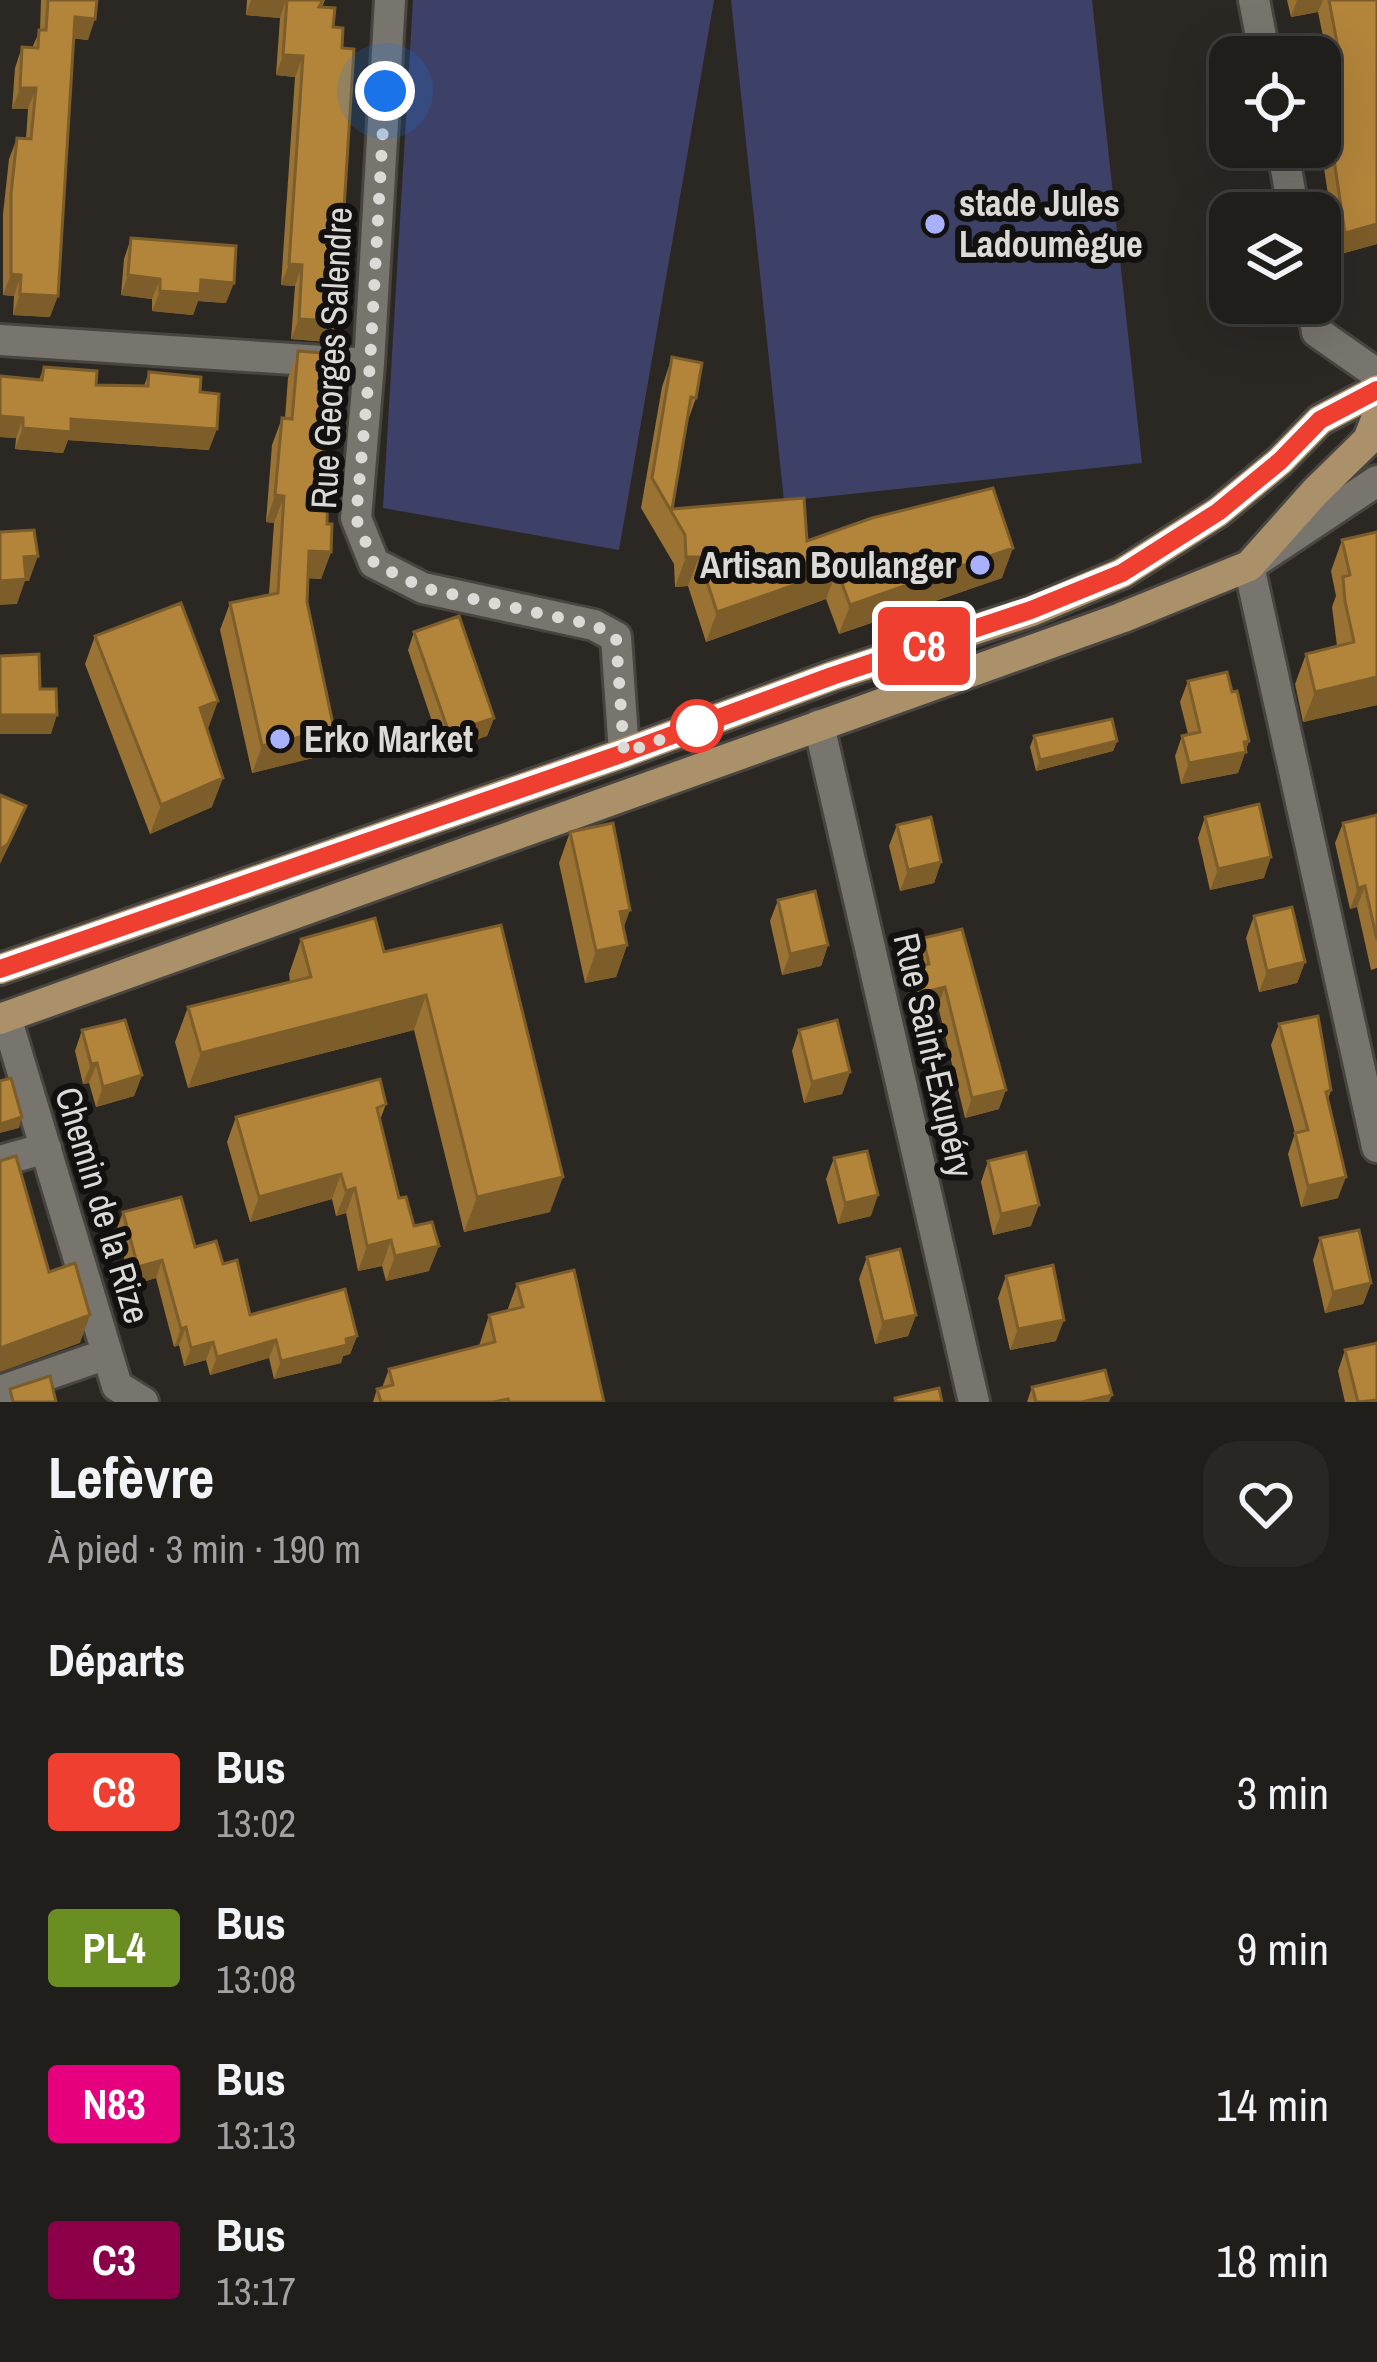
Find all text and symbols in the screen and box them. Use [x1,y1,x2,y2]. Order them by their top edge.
map controls [1209,36,1341,324]
button: locate [1209,36,1341,168]
your location [355,61,415,121]
place label: stade Jules Ladoumègue [959,179,1143,268]
button: layers [1209,192,1341,324]
street label: Rue Georges Salendre [299,206,363,510]
marker: stade Jules Ladoumègue [922,211,948,237]
place label: Artisan Boulanger [700,541,957,589]
marker: Artisan Boulanger [967,552,993,578]
line badge: C8 [870,607,978,685]
text: C8 [902,618,946,674]
unlabelled marker [672,701,722,751]
place label: Erko Market [304,715,473,763]
marker: Erko Market [267,726,293,752]
street label: Rue Saint-Exupéry [883,928,985,1182]
street label: Chemin de la Rize [44,1081,162,1329]
text: Lefèvre [48,1439,214,1516]
button: heart [1203,1441,1329,1567]
text: À pied · 3 min · 190 m [48,1523,361,1575]
text: Départs [48,1629,185,1690]
text: Bus [216,1736,286,1797]
text: 3 min [1237,1762,1329,1823]
text: C8 [92,1764,136,1820]
text: 13:02 [216,1797,296,1849]
text: Bus [216,1892,286,1953]
text: 9 min [1237,1918,1329,1979]
text: PL4 [82,1920,146,1976]
text: 13:08 [216,1953,296,2005]
text: Bus [216,2048,286,2109]
text: 14 min [1216,2074,1329,2135]
text: N83 [82,2076,146,2132]
text: 13:13 [216,2109,296,2161]
text: Bus [216,2204,286,2265]
text: 18 min [1216,2230,1329,2291]
text: C3 [92,2232,136,2288]
text: 13:17 [216,2265,296,2317]

